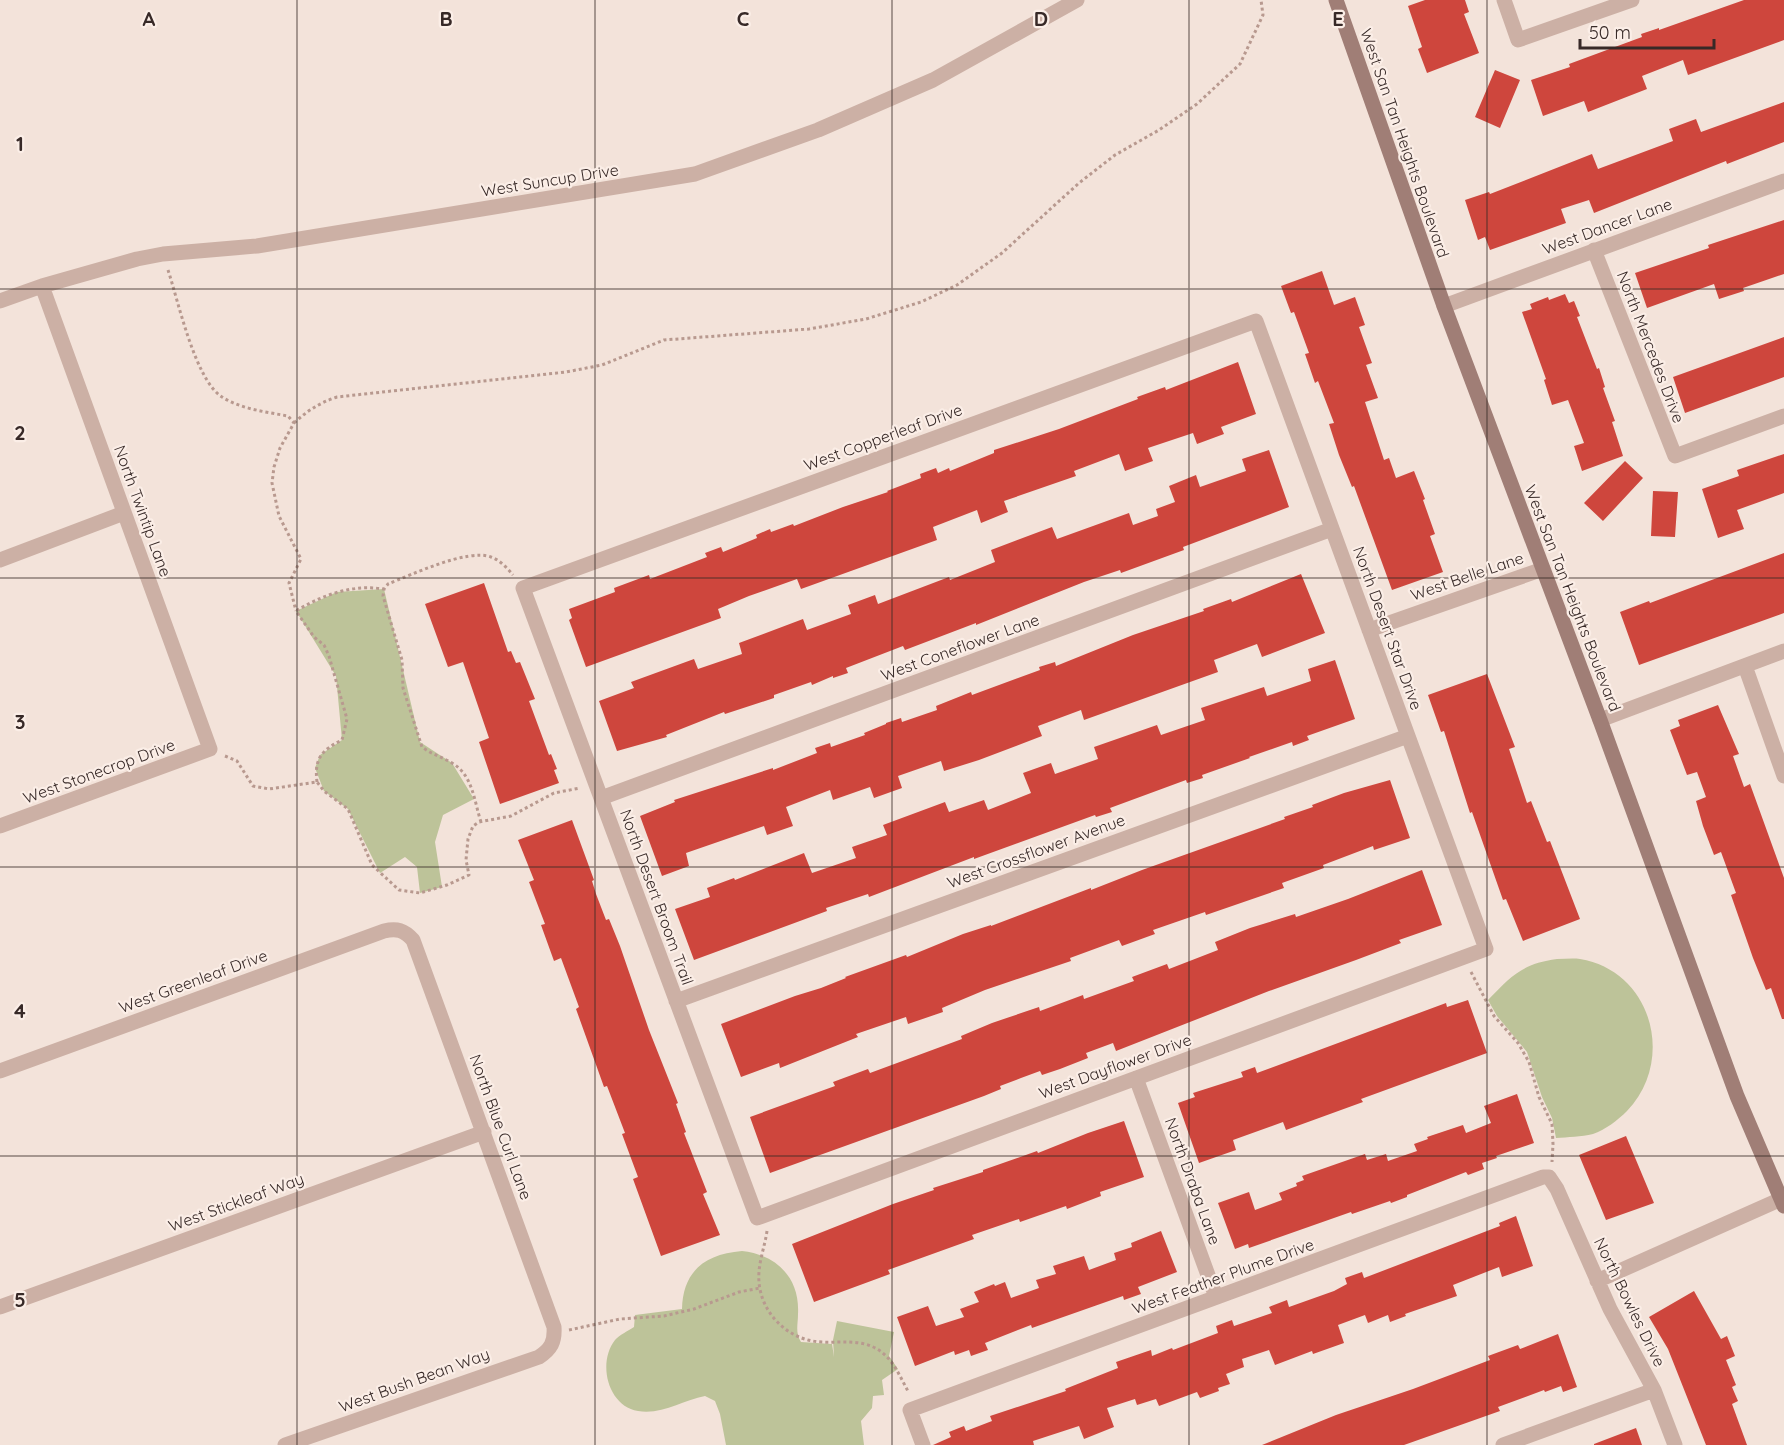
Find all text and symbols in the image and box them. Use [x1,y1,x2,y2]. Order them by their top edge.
text: A [143,6,156,31]
text: B [439,6,453,31]
text: C [737,6,750,31]
text: D [1034,6,1048,31]
text: E [1332,6,1344,31]
scale bar [1580,12,1714,50]
text: 50 m [1589,21,1631,44]
street label: West San Tan Heights Boulevard [1356,26,1454,260]
text: 1 [16,131,24,156]
street label: West Suncup Drive [480,159,620,201]
street label: West Dancer Lane [1540,193,1674,259]
street label: North Mercedes Drive [1613,268,1689,426]
street label: West Copperleaf Drive [801,399,965,475]
text: 2 [14,420,26,445]
street label: North Twintip Lane [110,443,176,579]
street label: West San Tan Heights Boulevard [1520,482,1626,714]
street label: North Desert Star Drive [1349,543,1427,713]
street label: West Belle Lane [1408,547,1526,605]
street label: West Coneflower Lane [878,609,1042,685]
text: 3 [15,709,25,734]
street label: West Stonecrop Drive [20,734,178,808]
street label: North Desert Broom Trail [616,806,698,988]
street label: West Crossflower Avenue [944,809,1128,893]
street label: West Greenleaf Drive [116,945,270,1017]
text: 4 [14,998,26,1023]
street label: West Dayflower Drive [1036,1029,1194,1103]
street label: North Blue Curl Lane [465,1052,537,1202]
street label: North Draba Lane [1161,1115,1225,1247]
street label: West Stickleaf Way [166,1168,306,1236]
street label: West Feather Plume Drive [1129,1234,1317,1318]
street label: North Bowles Drive [1590,1234,1670,1370]
text: 5 [14,1287,26,1312]
street label: West Bush Bean Way [336,1343,492,1417]

